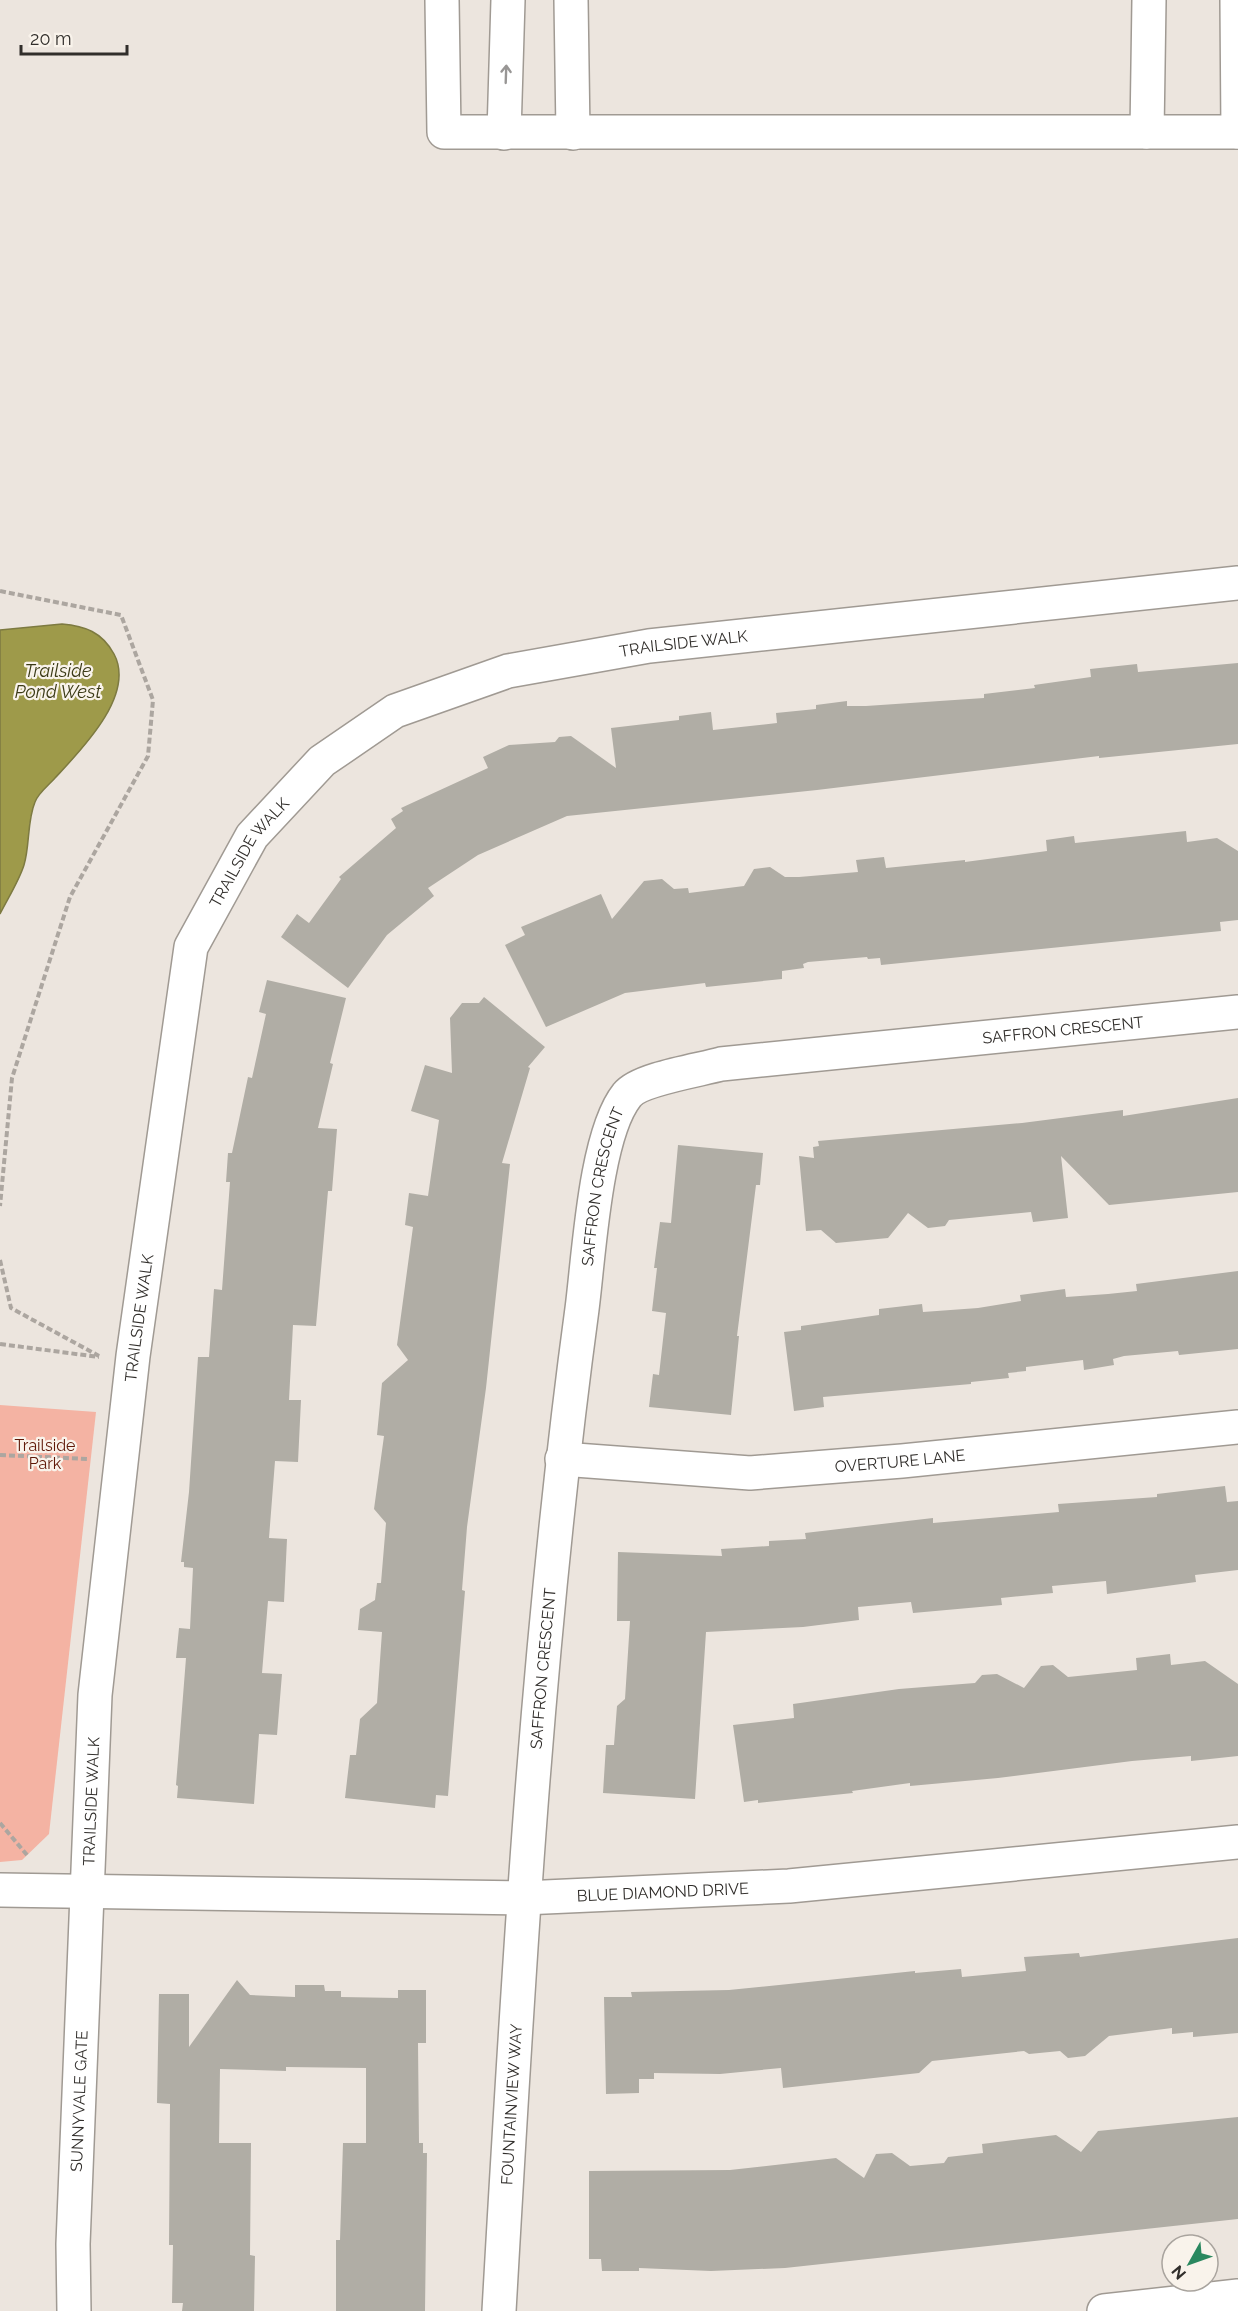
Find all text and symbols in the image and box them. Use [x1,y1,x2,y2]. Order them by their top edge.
scale bar [21,18,128,56]
text: 20 m [30,28,72,49]
one-way arrow [500,65,511,85]
street label: TRAILSIDE WALK [618,626,749,661]
water label: Trailside Pond West [15,660,101,702]
street label: TRAILSIDE WALK [206,793,293,911]
street label: SAFFRON CRESCENT [982,1013,1145,1048]
street label: SAFFRON CRESCENT [578,1104,628,1267]
street label: TRAILSIDE WALK [121,1252,157,1383]
park label: Trailside Park [14,1436,76,1473]
street label: OVERTURE LANE [834,1446,966,1476]
street label: SAFFRON CRESCENT [526,1587,560,1750]
street label: TRAILSIDE WALK [79,1736,103,1866]
street label: BLUE DIAMOND DRIVE [576,1879,749,1906]
street label: FOUNTAINVIEW WAY [497,2023,526,2186]
street label: SUNNYVALE GATE [67,2030,92,2172]
north arrow [1160,2233,1220,2293]
text: N [1168,2262,1190,2283]

